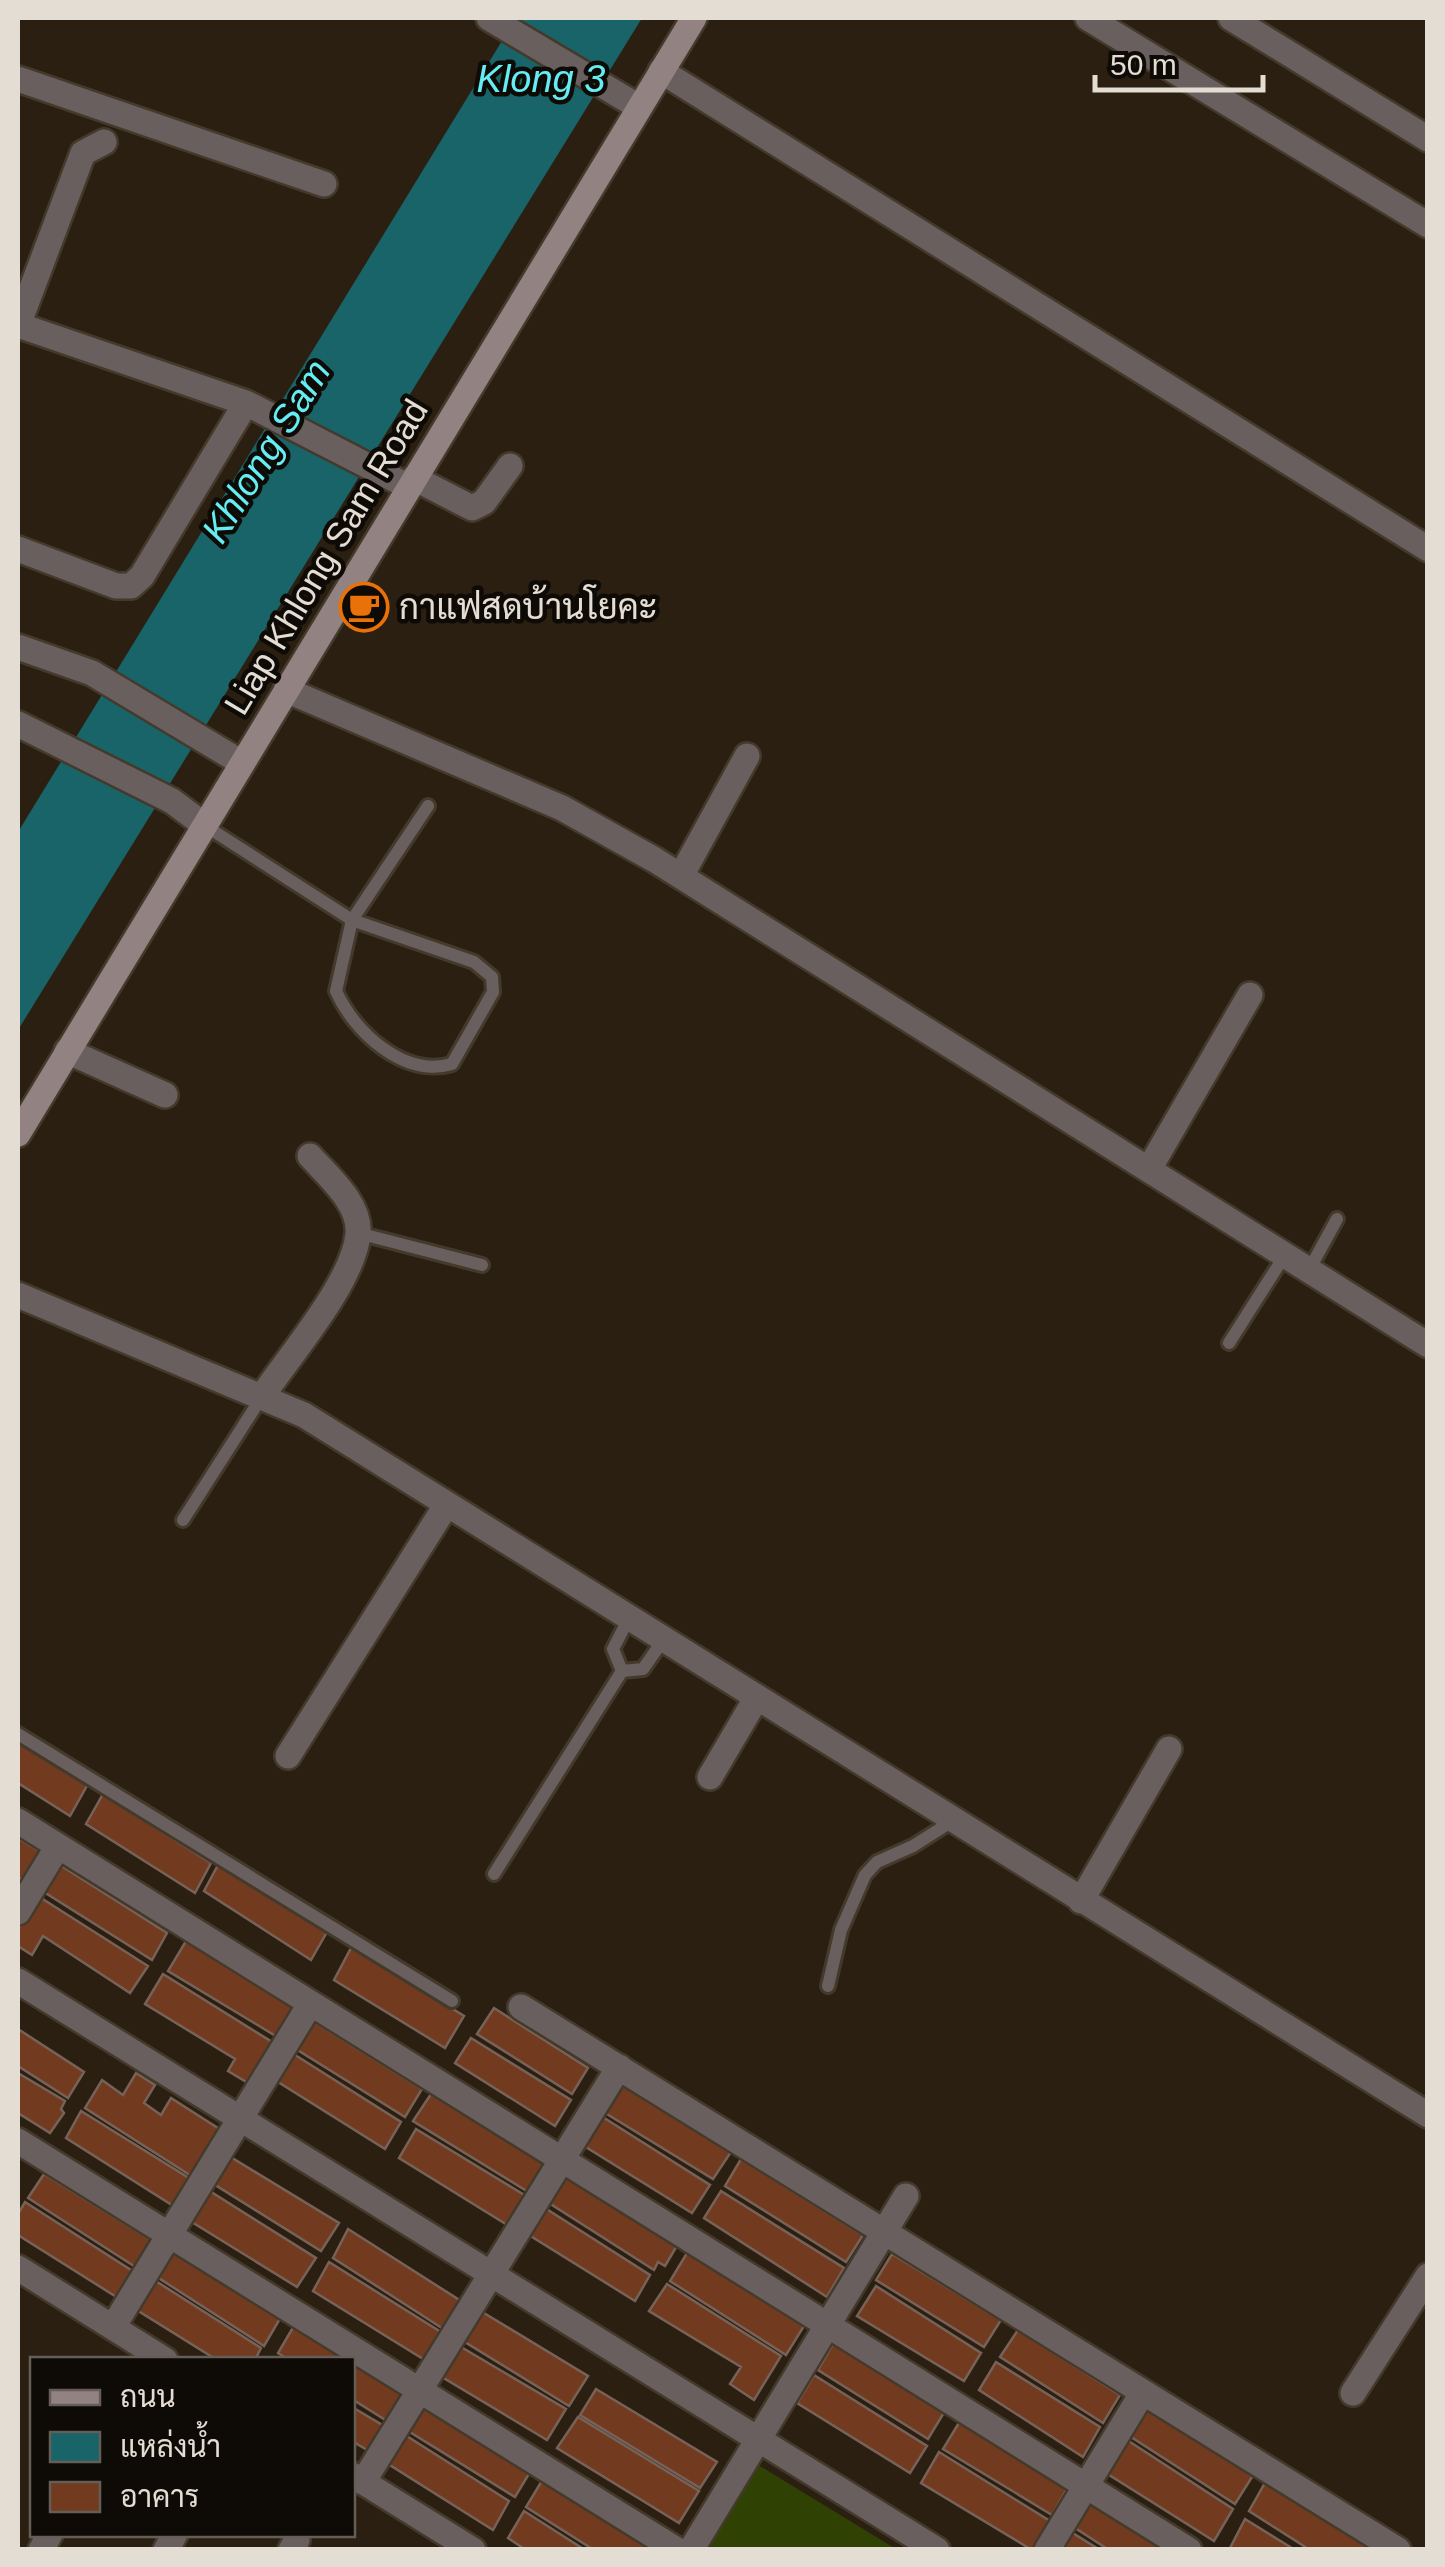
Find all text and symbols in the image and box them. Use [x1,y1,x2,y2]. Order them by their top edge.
scale bar [1095,30,1262,92]
text: 50 m [1110,48,1177,81]
water label: Klong 3 [477,58,605,100]
water label: Khlong Sam [193,352,339,550]
street label: Liap Khlong Sam Road [216,392,435,721]
cafe icon: กาแฟสดบ้านโยคะ [338,581,390,633]
place label: กาแฟสดบ้านโยคะ [399,584,658,626]
legend [30,2357,355,2537]
text: ถนน [120,2380,176,2413]
text: แหล่งน้ำ [120,2420,221,2463]
text: อาคาร [120,2480,199,2513]

